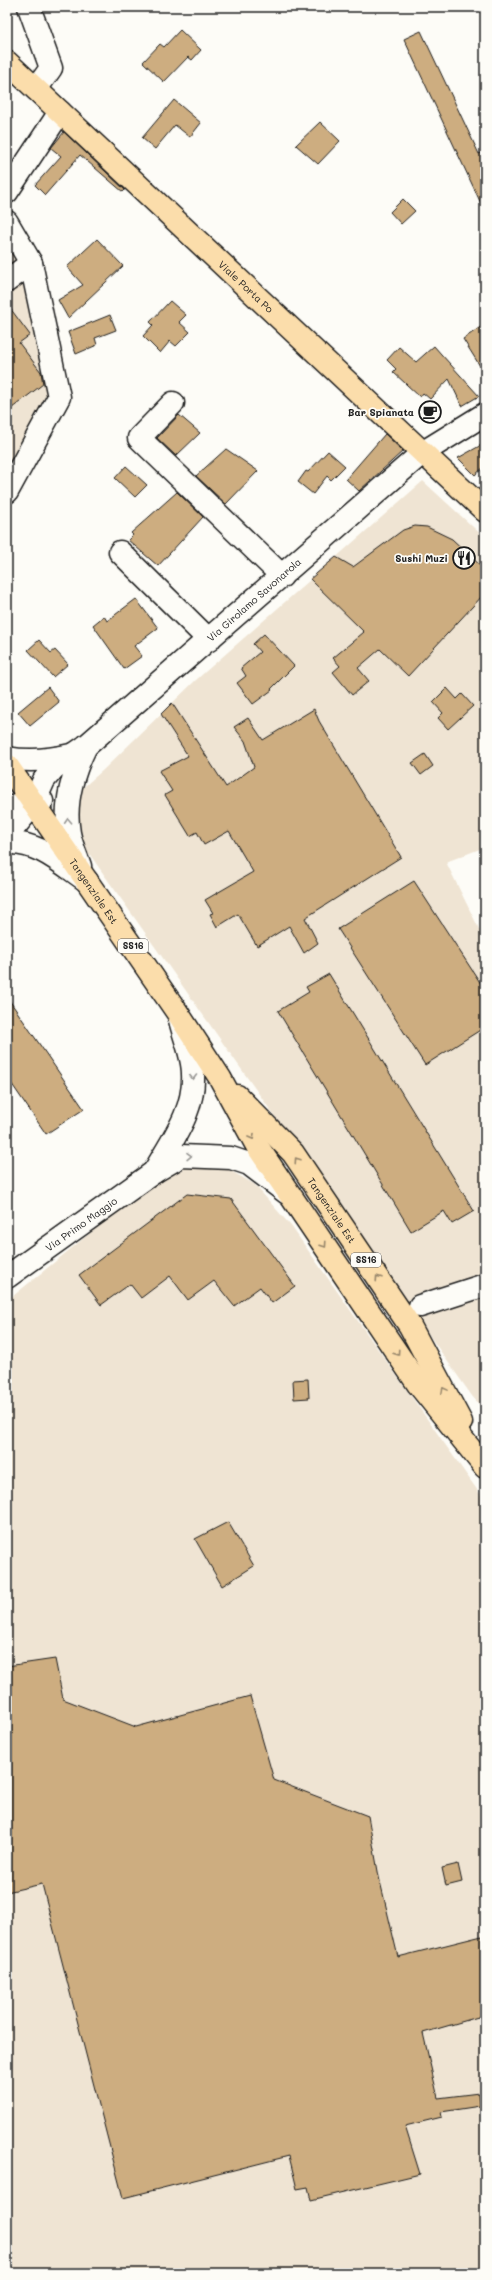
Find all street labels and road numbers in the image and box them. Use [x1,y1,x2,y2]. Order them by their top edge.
street label: Viale Porta Po [216,257,277,316]
street label: Via Girolamo Savonarola [204,555,304,645]
street label: Tangenziale Est [66,855,121,927]
road number: SS16 [118,939,148,953]
street label: Tangenziale Est [304,1175,359,1246]
street label: Via Primo Maggio [42,1194,120,1255]
road number: SS16 [351,1253,381,1267]

